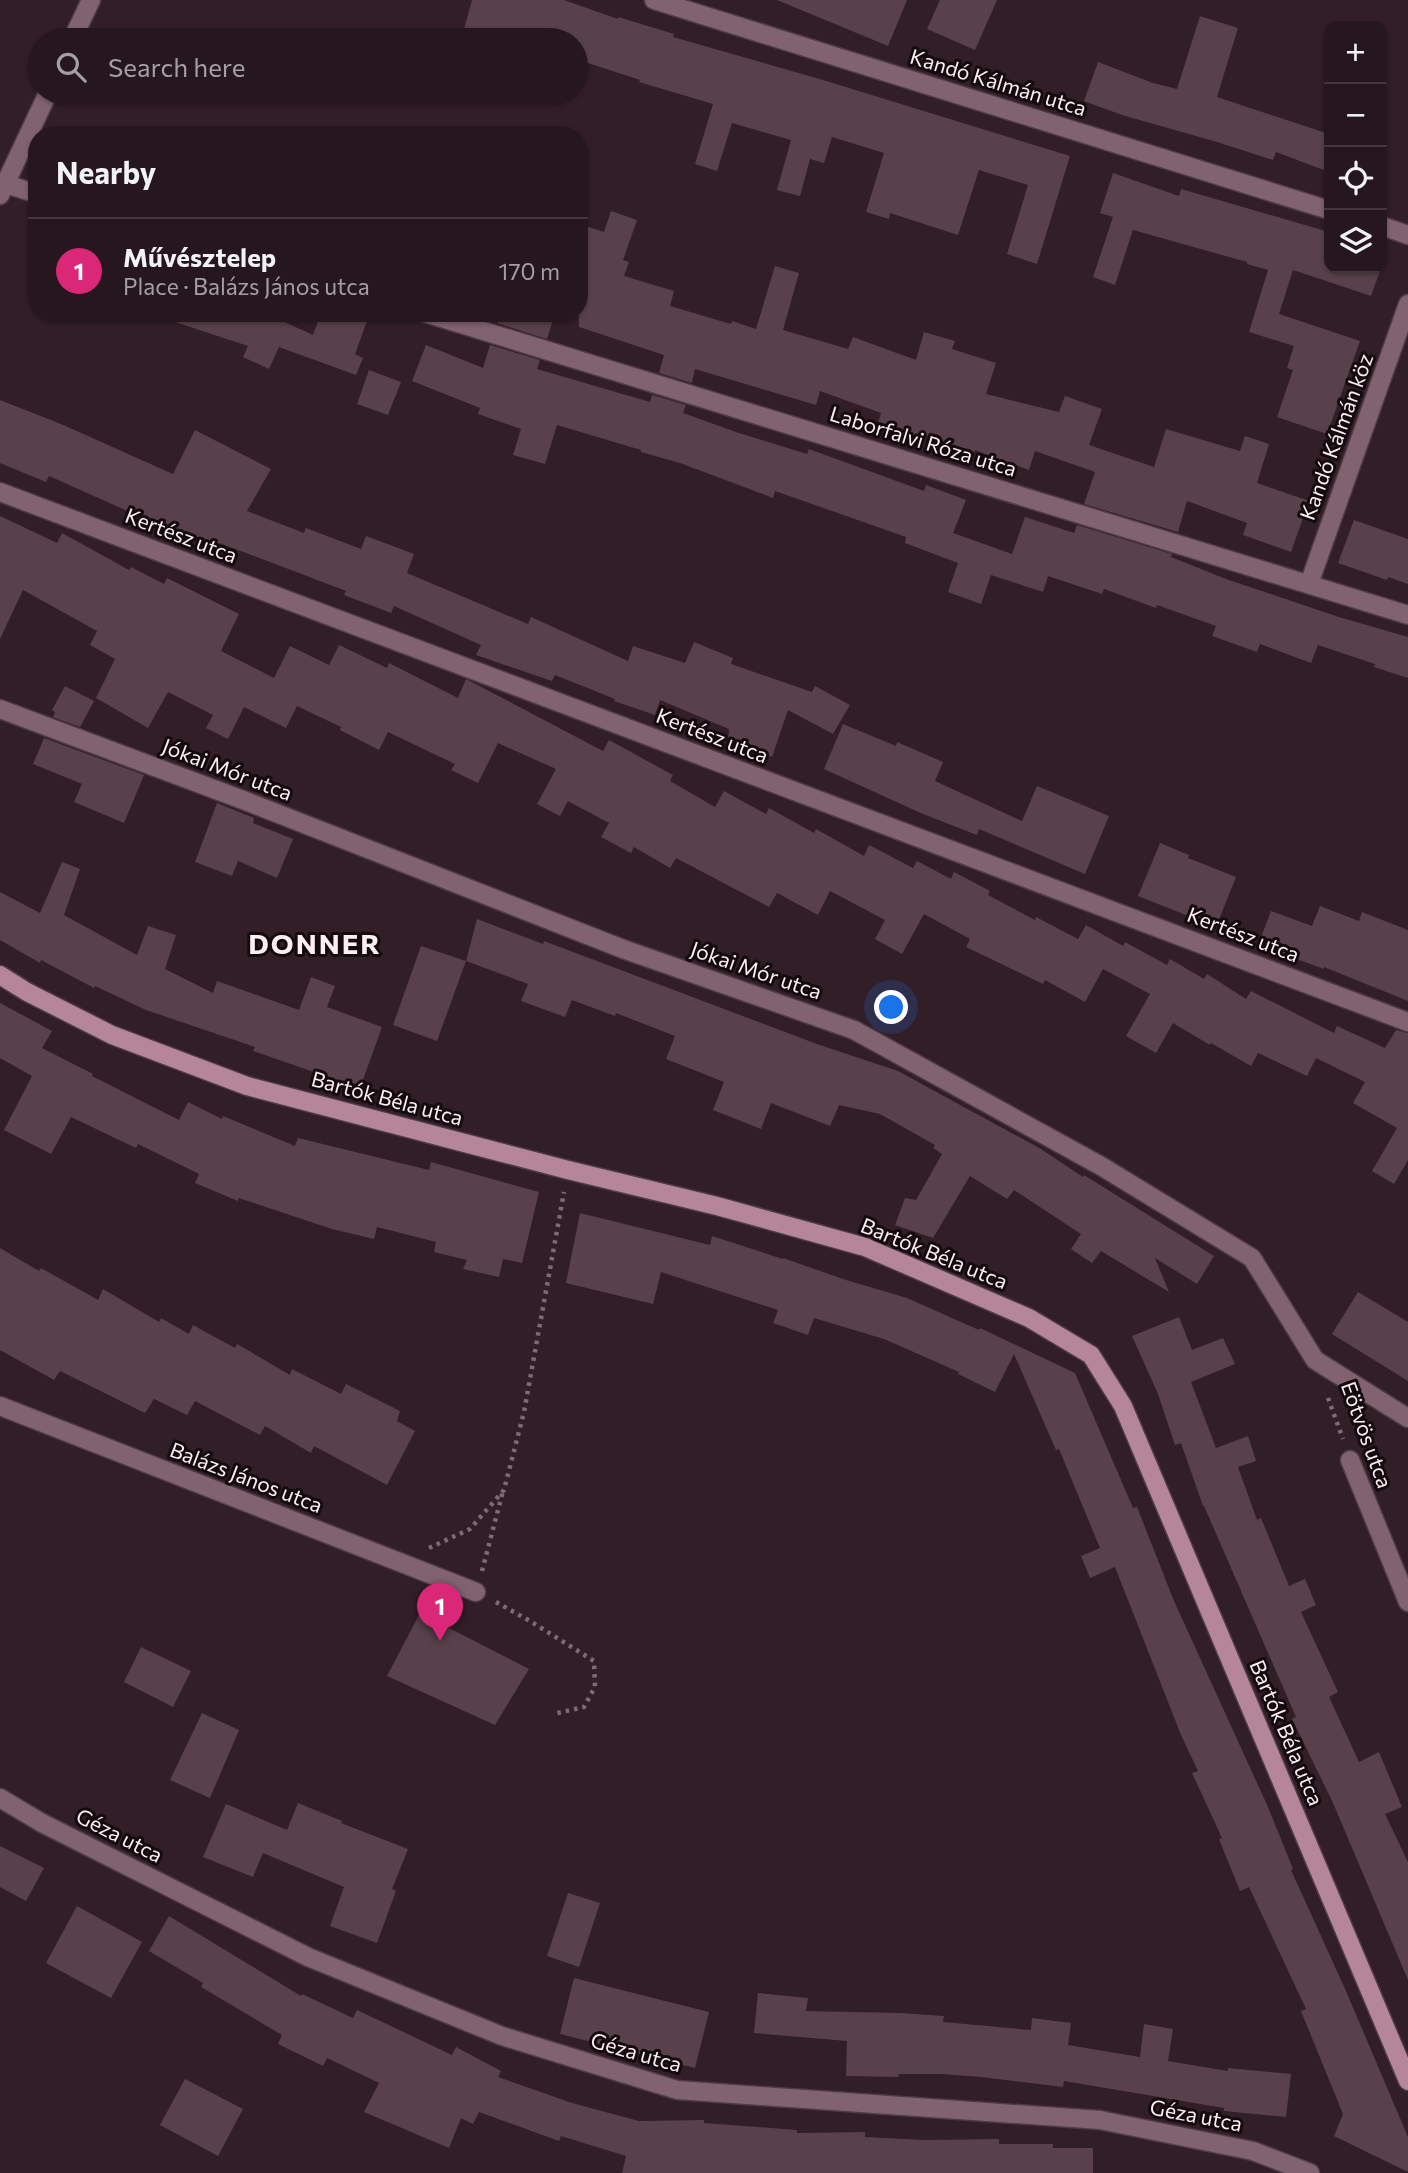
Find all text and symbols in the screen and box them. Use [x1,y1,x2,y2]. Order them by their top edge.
map controls [1324,21,1387,273]
button: + [1324,21,1387,84]
search box [28,28,588,105]
street label: Kandó Kálmán utca [907,43,1090,120]
icon: search [52,48,90,86]
text: Search here [108,51,246,82]
button: − [1324,84,1387,147]
button: locate [1324,147,1387,210]
text: Nearby [56,153,156,190]
button: layers [1324,210,1387,273]
text: Művésztelep [123,241,276,272]
text: 1 [74,257,84,285]
text: 170 m [499,257,560,285]
text: Place · Balázs János utca [123,272,370,300]
street label: Kandó Kálmán köz [1294,350,1377,523]
street label: Laborfalvi Róza utca [827,400,1020,481]
street label: Kertész utca [122,502,241,567]
street label: Kertész utca [653,702,772,767]
street label: Jókai Mór utca [159,732,296,805]
street label: Kertész utca [1184,901,1303,966]
district label: DONNER [248,926,382,960]
street label: Jókai Mór utca [688,935,825,1004]
your location [874,990,908,1024]
street label: Bartók Béla utca [309,1065,466,1130]
street label: Bartók Béla utca [858,1212,1012,1293]
street label: Eötvös utca [1337,1378,1398,1491]
street label: Balázs János utca [167,1436,326,1517]
pin: 1 [417,1583,463,1641]
street label: Bartók Béla utca [1245,1656,1329,1809]
street label: Géza utca [72,1802,167,1867]
street label: Géza utca [588,2027,685,2076]
street label: Géza utca [1148,2093,1245,2136]

